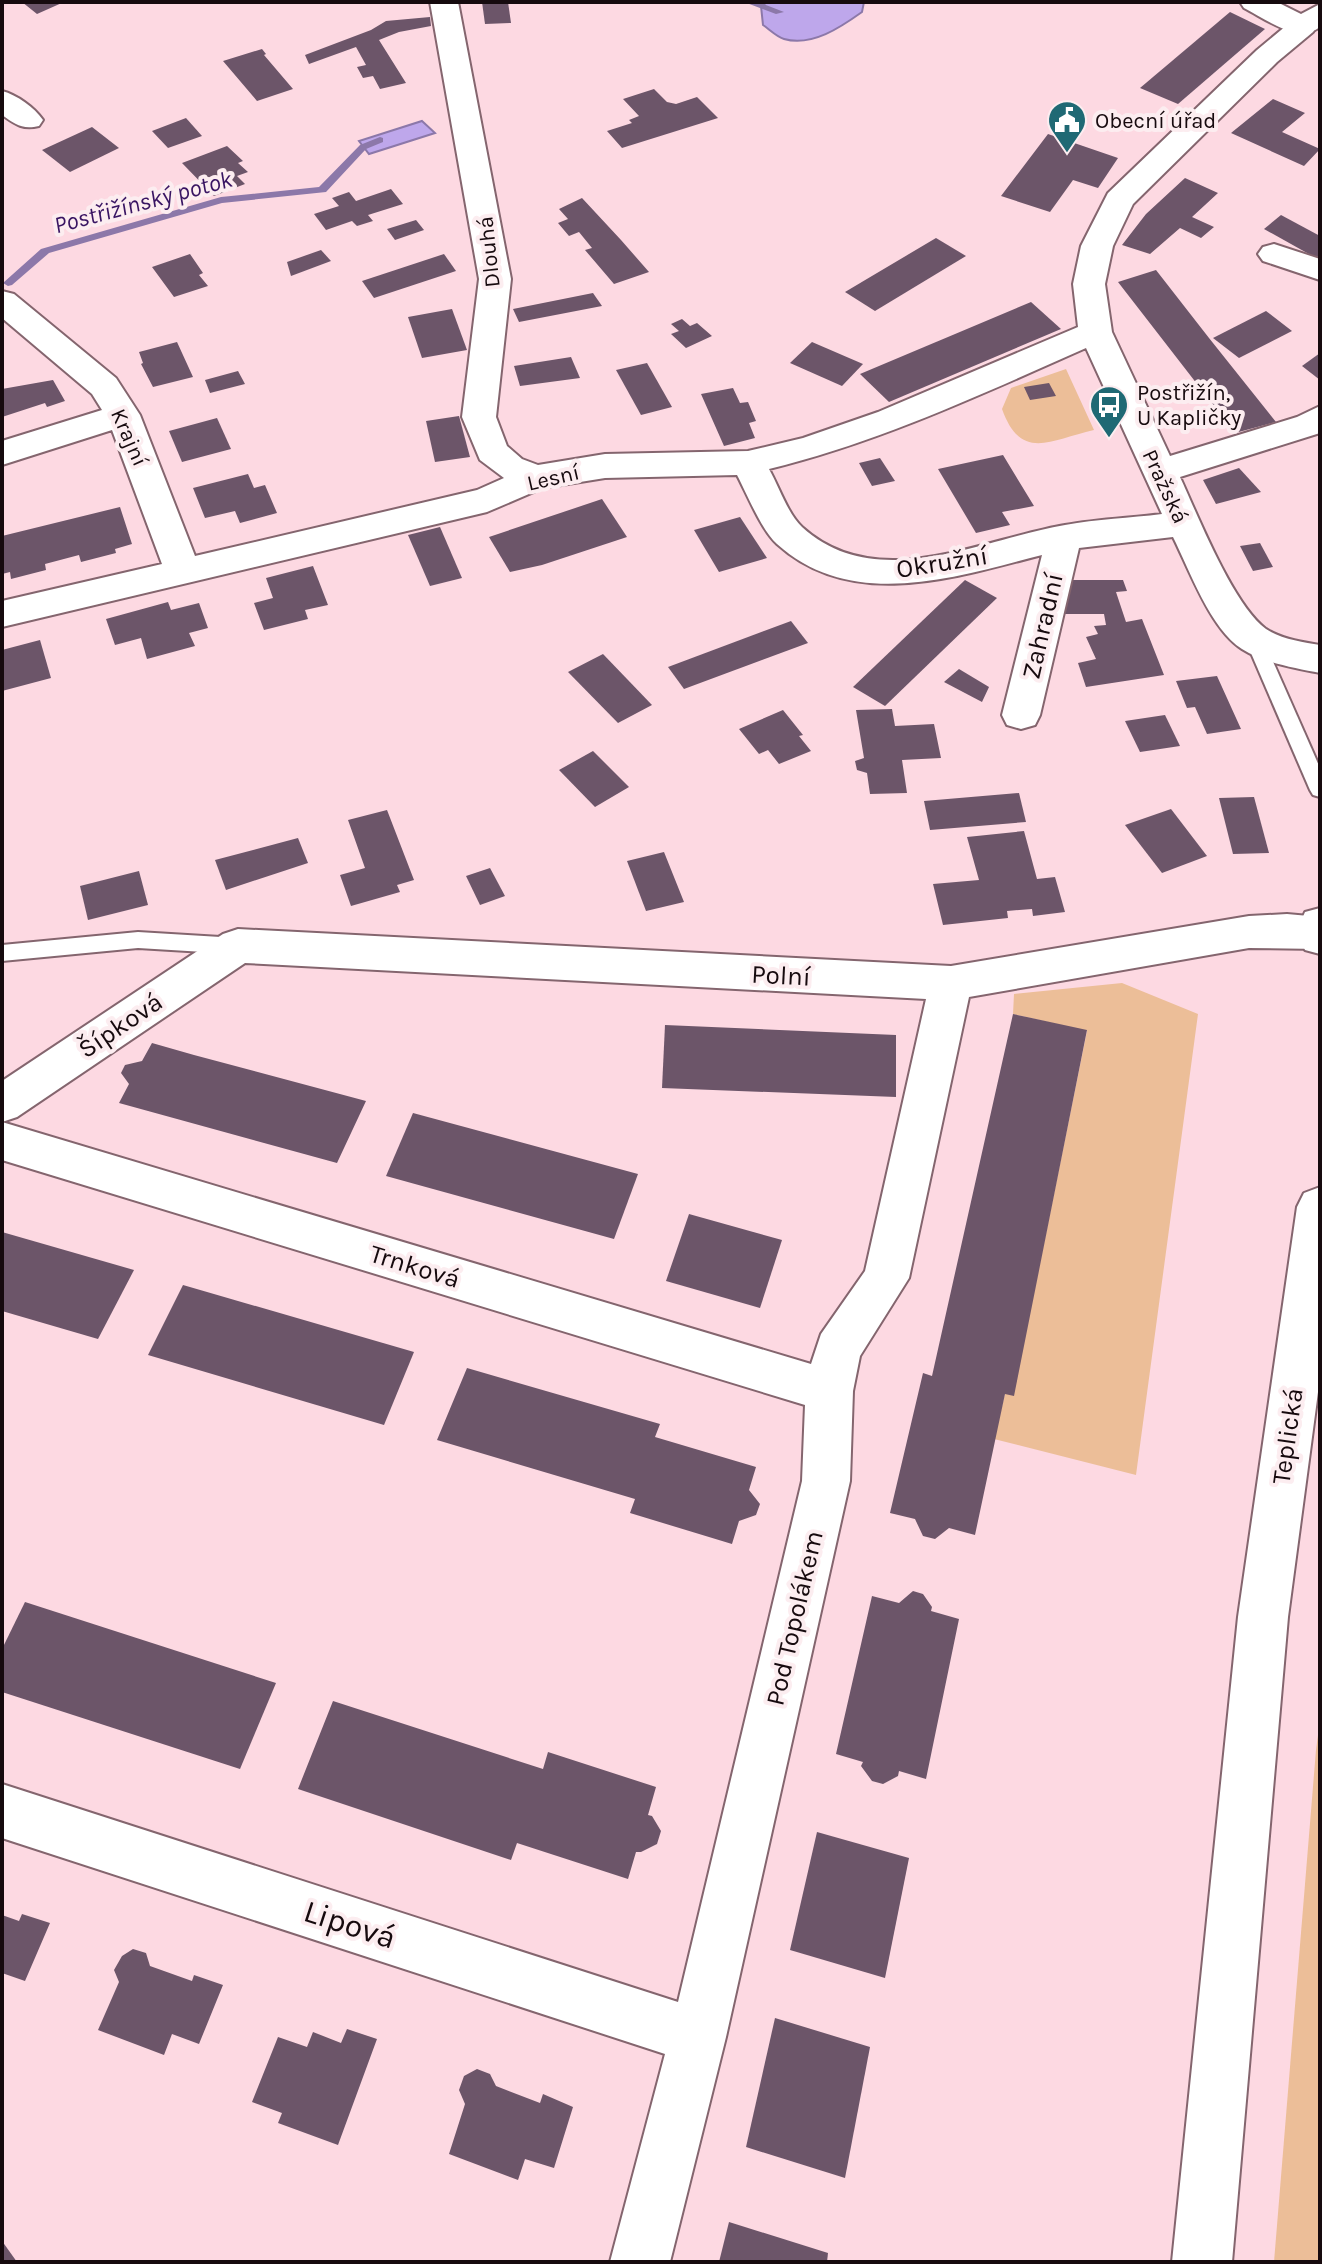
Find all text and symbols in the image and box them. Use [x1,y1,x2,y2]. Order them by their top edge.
public building icon: Obecní úřad [1046,99,1088,154]
place label: Obecní úřad [1095,108,1216,134]
water label: Postřižínský potok [51,165,236,239]
street label: Dlouhá [472,215,506,289]
place label: Postřižín, U Kapličky [1137,380,1241,431]
bus stop icon: Postřižín, U Kapličky [1088,384,1130,439]
street label: Krajní [105,405,153,471]
street label: Pražská [1137,445,1194,528]
street label: Lesní [524,459,582,497]
street label: Okružní [894,540,990,585]
street label: Zahradní [1015,570,1070,682]
street label: Polní [751,958,812,993]
street label: Šípková [72,985,168,1065]
street label: Trnková [366,1238,464,1295]
street label: Teplická [1265,1386,1310,1486]
street label: Pod Topolákem [759,1528,830,1709]
street label: Lipová [299,1892,400,1957]

